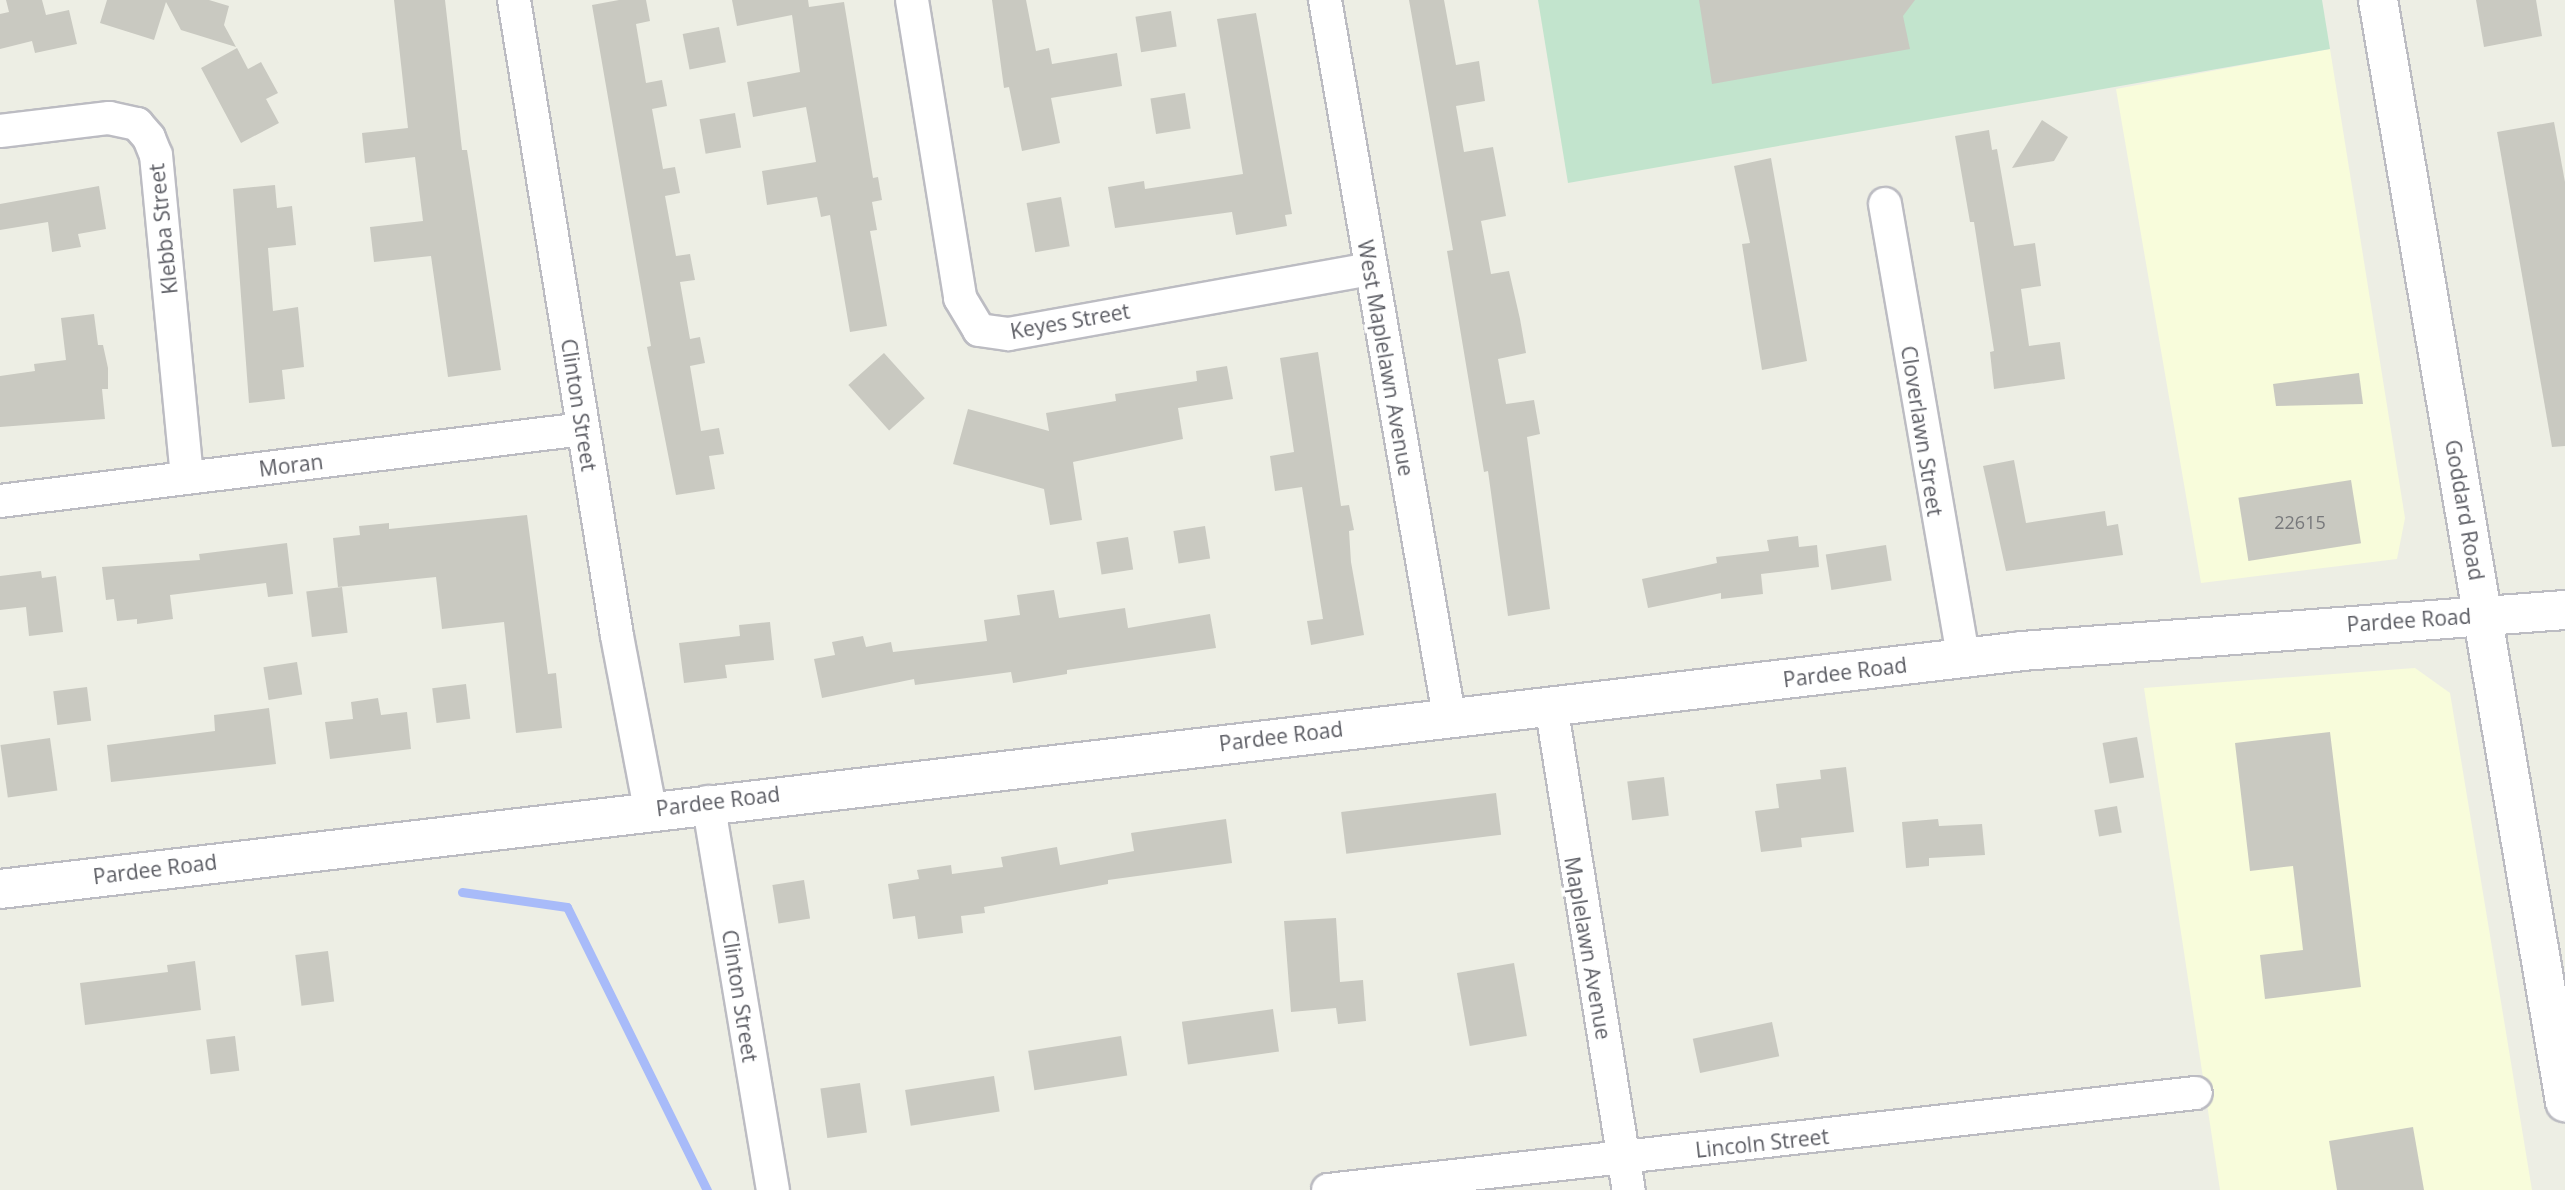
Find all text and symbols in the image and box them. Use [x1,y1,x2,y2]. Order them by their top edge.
street label: Klebba Street [144,162,182,296]
street label: West Maplelawn Avenue [1353,238,1419,478]
street label: Keyes Street [1008,298,1132,344]
street label: Clinton Street [556,337,602,473]
street label: Cloverlawn Street [1896,344,1948,518]
street label: Goddard Road [2440,438,2490,582]
street label: Moran [257,449,325,481]
house number: 22615 [2274,511,2326,533]
street label: Pardee Road [2346,603,2472,637]
street label: Pardee Road [1781,652,1909,692]
street label: Pardee Road [1217,716,1345,756]
street label: Pardee Road [654,781,782,821]
street label: Pardee Road [91,849,219,889]
street label: Maplelawn Avenue [1560,855,1616,1041]
street label: Clinton Street [717,928,763,1064]
street label: Lincoln Street [1694,1123,1830,1163]

